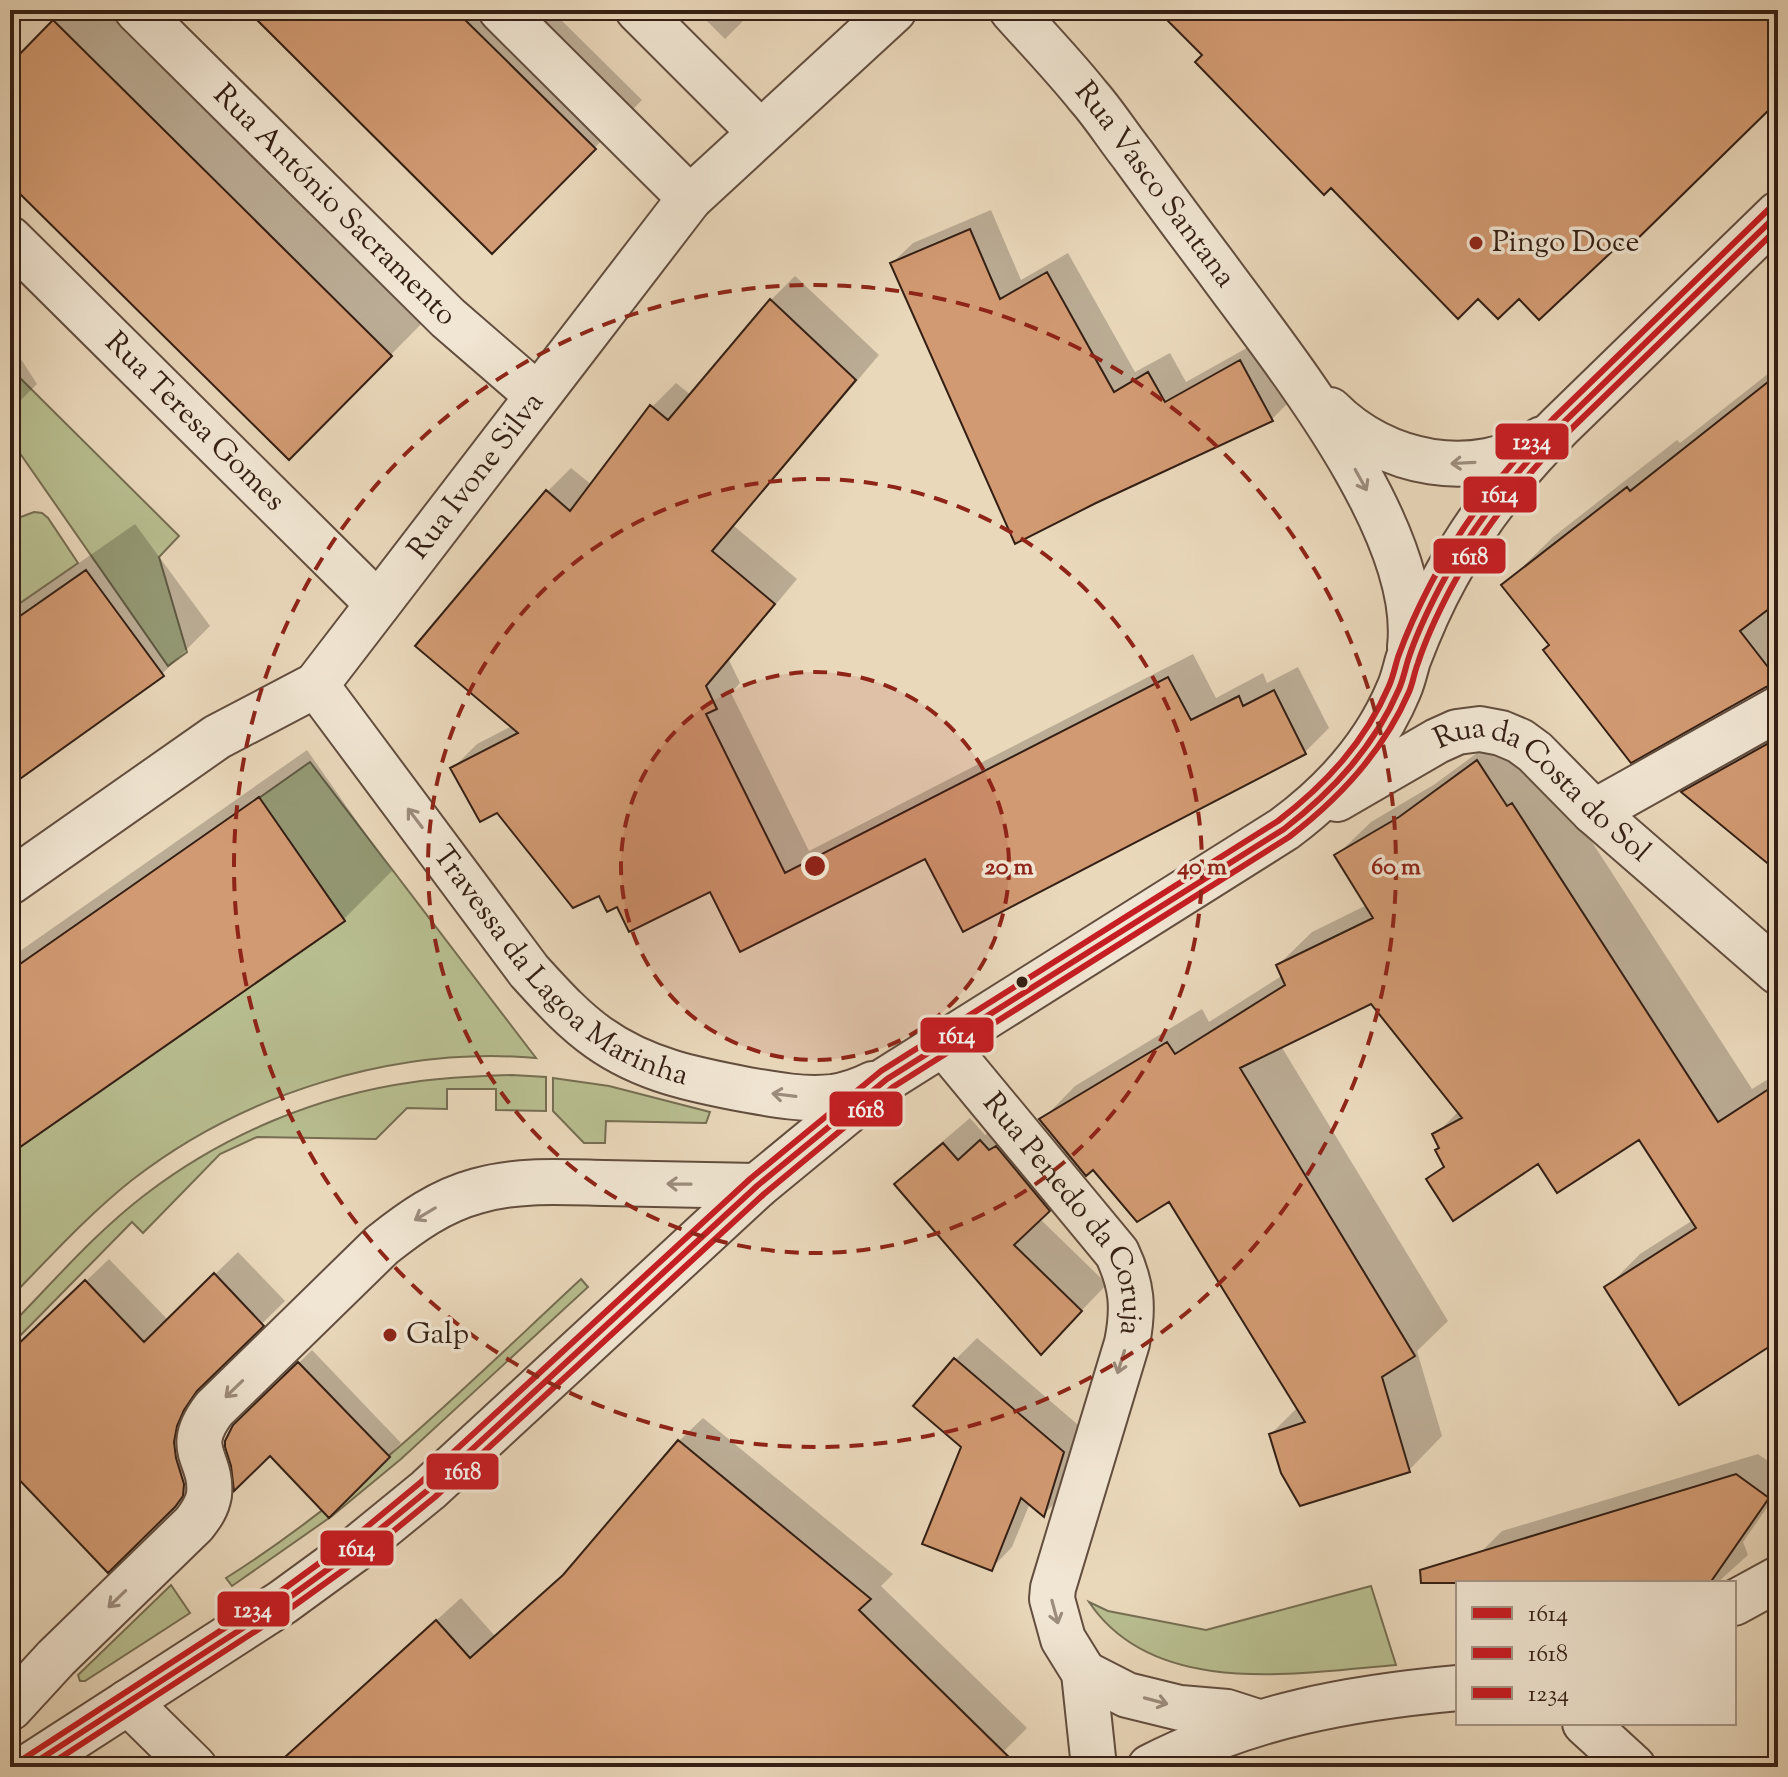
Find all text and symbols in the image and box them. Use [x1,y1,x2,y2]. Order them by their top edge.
street label: Rua Vasco Santana [1063,73,1246,297]
street label: Rua António Sacramento [203,75,466,336]
place label: Pingo Doce [1492,222,1639,265]
marker: Pingo Doce [1467,234,1485,252]
street label: Rua Teresa Gomes [95,323,295,522]
street label: Rua Ivone Silva [398,383,555,569]
line badge: 1234 [1494,422,1570,461]
text: 1234 [1513,428,1551,460]
one-way arrow [1450,455,1476,470]
one-way arrow [1353,468,1369,491]
line badge: 1614 [1462,475,1538,514]
text: 1614 [1482,481,1518,513]
line badge: 1618 [1432,537,1507,575]
text: 1618 [1452,543,1488,575]
street label: Rua da Costa do Sol [1427,707,1660,873]
one-way arrow [406,808,423,829]
street label: Travessa da Lagoa Marinha [421,837,693,1098]
text: 20 m [985,851,1034,885]
text: 40 m [1176,851,1227,885]
text: 60 m [1371,851,1421,885]
centre of rings [801,852,829,880]
unlabelled marker [1014,974,1030,990]
line badge: 1614 [919,1016,995,1054]
text: 1614 [939,1022,975,1054]
street label: Rua Penedo da Coruja [972,1084,1153,1338]
one-way arrow [771,1088,798,1103]
line badge: 1618 [828,1090,904,1128]
text: 1618 [848,1096,884,1128]
one-way arrow [666,1176,693,1192]
one-way arrow [414,1206,437,1222]
place label: Galp [406,1314,469,1357]
marker: Galp [381,1326,399,1344]
one-way arrow [1113,1349,1128,1375]
one-way arrow [224,1380,244,1399]
line badge: 1618 [425,1452,500,1491]
text: 1618 [445,1458,481,1490]
line badge: 1614 [319,1529,395,1567]
text: 1614 [339,1535,375,1567]
legend [1456,1581,1736,1725]
one-way arrow [108,1589,127,1608]
line badge: 1234 [216,1590,291,1628]
text: 1234 [234,1596,272,1628]
one-way arrow [1049,1598,1064,1624]
text: 1614 [1528,1598,1568,1632]
text: 1618 [1528,1638,1568,1672]
text: 1234 [1528,1678,1569,1712]
one-way arrow [1143,1695,1169,1710]

